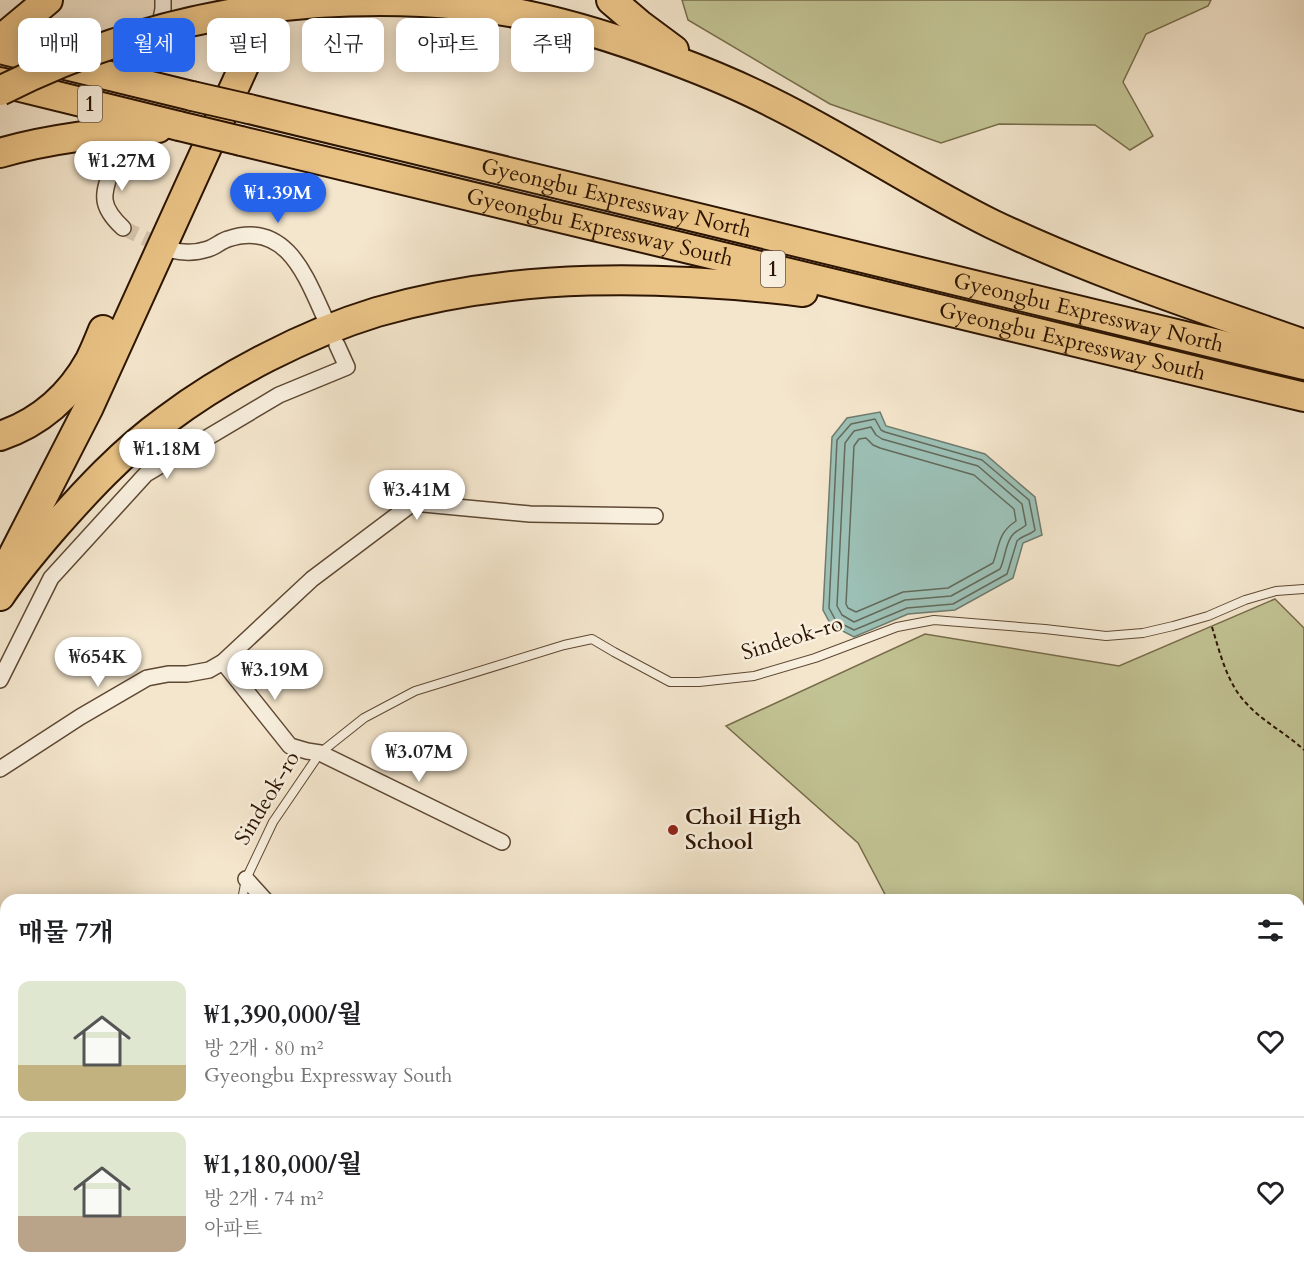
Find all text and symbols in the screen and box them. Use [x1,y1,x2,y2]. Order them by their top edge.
chip: 매매 [18,18,101,72]
chip: 월세 [113,18,195,72]
chip: 필터 [207,18,290,72]
chip: 신규 [302,18,384,72]
chip: 아파트 [396,18,499,72]
chip: 주택 [511,18,594,72]
road number: 1 [78,86,102,122]
pin: ₩1.27M [73,141,171,192]
text: ₩1.27M [88,147,156,174]
street label: Gyeongbu Expressway North [478,151,755,245]
pin: ₩1.39M [229,173,327,224]
text: ₩1.39M [244,179,312,206]
street label: Gyeongbu Expressway South [463,181,736,274]
road number: 1 [761,251,785,287]
street label: Gyeongbu Expressway North [950,265,1227,360]
street label: Gyeongbu Expressway South [936,295,1209,388]
pin: ₩1.18M [118,429,216,480]
text: ₩1.18M [133,435,201,462]
pin: ₩3.41M [368,470,466,521]
text: ₩3.41M [383,476,451,503]
street label: Sindeok-ro [737,608,847,668]
pin: ₩654K [56,637,140,688]
text: ₩654K [69,643,127,670]
pin: ₩3.19M [226,650,324,701]
text: ₩3.19M [241,656,309,683]
pin: ₩3.07M [370,732,468,783]
text: ₩3.07M [385,738,453,765]
street label: Sindeok-ro [227,745,307,851]
place label: Choil High School [685,802,801,857]
marker: Choil High School [666,823,680,837]
icon: filters [1254,914,1287,947]
text: 매물 7개 [18,915,114,950]
text: ₩1,390,000/월 [204,997,362,1032]
icon: home [66,1005,138,1077]
icon: heart [1254,1025,1287,1058]
text: 방 2개 · 80 m² [204,1035,324,1062]
text: Gyeongbu Expressway South [204,1062,452,1089]
text: ₩1,180,000/월 [204,1147,362,1182]
icon: home [66,1156,138,1228]
icon: heart [1254,1176,1287,1209]
text: 방 2개 · 74 m² [204,1185,324,1212]
text: 아파트 [204,1215,262,1242]

